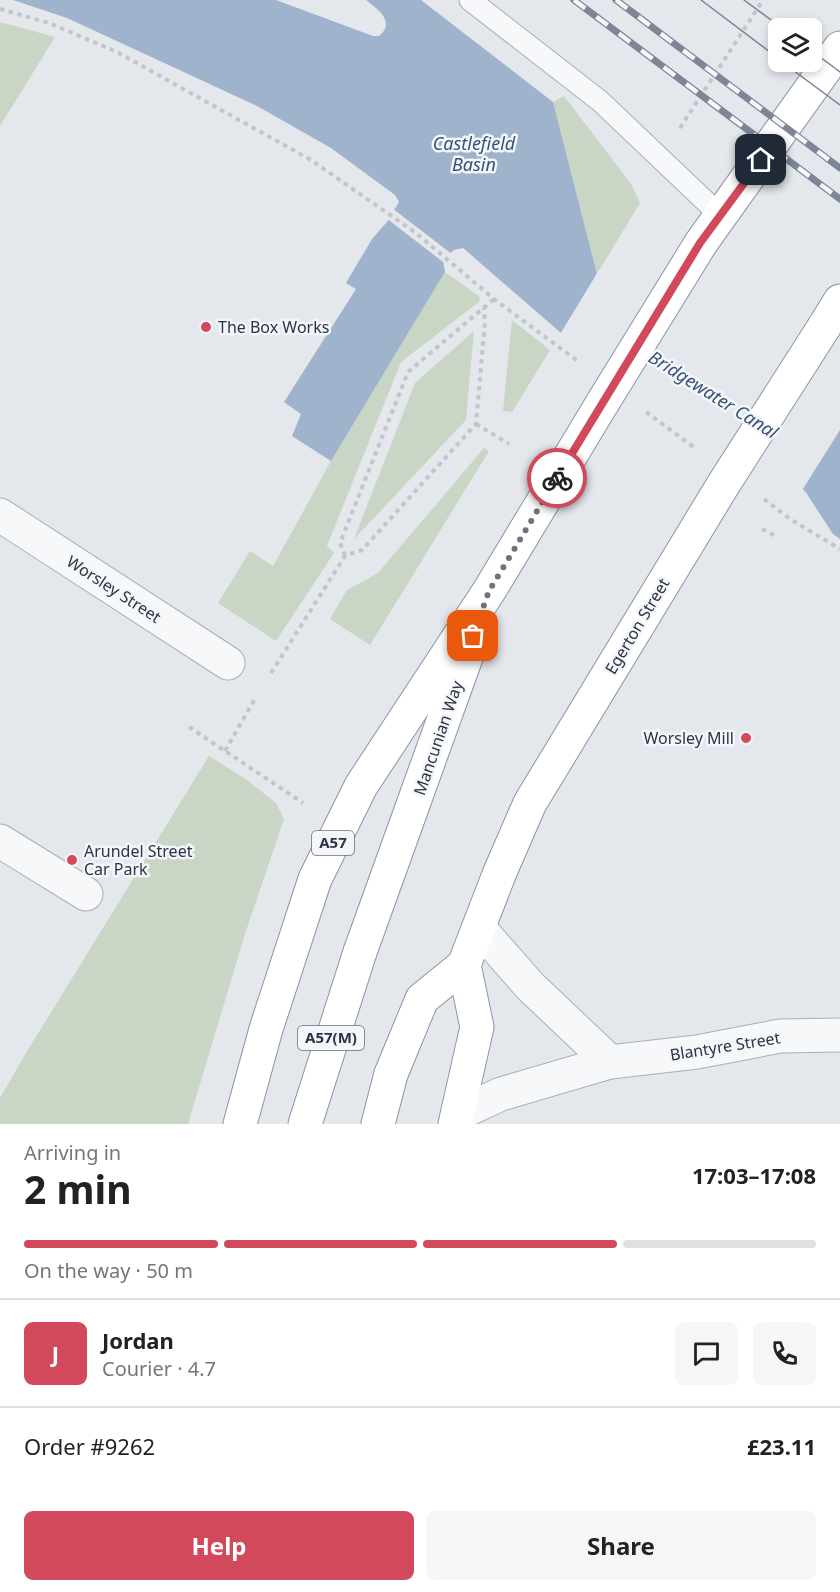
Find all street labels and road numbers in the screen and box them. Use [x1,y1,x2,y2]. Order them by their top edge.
street label: Worsley Street [63,550,166,628]
street label: Egerton Street [600,574,674,678]
street label: Mancunian Way [408,677,468,798]
road number: A57 [312,831,354,855]
road number: A57(M) [298,1026,364,1050]
street label: Blantyre Street [668,1026,782,1066]

